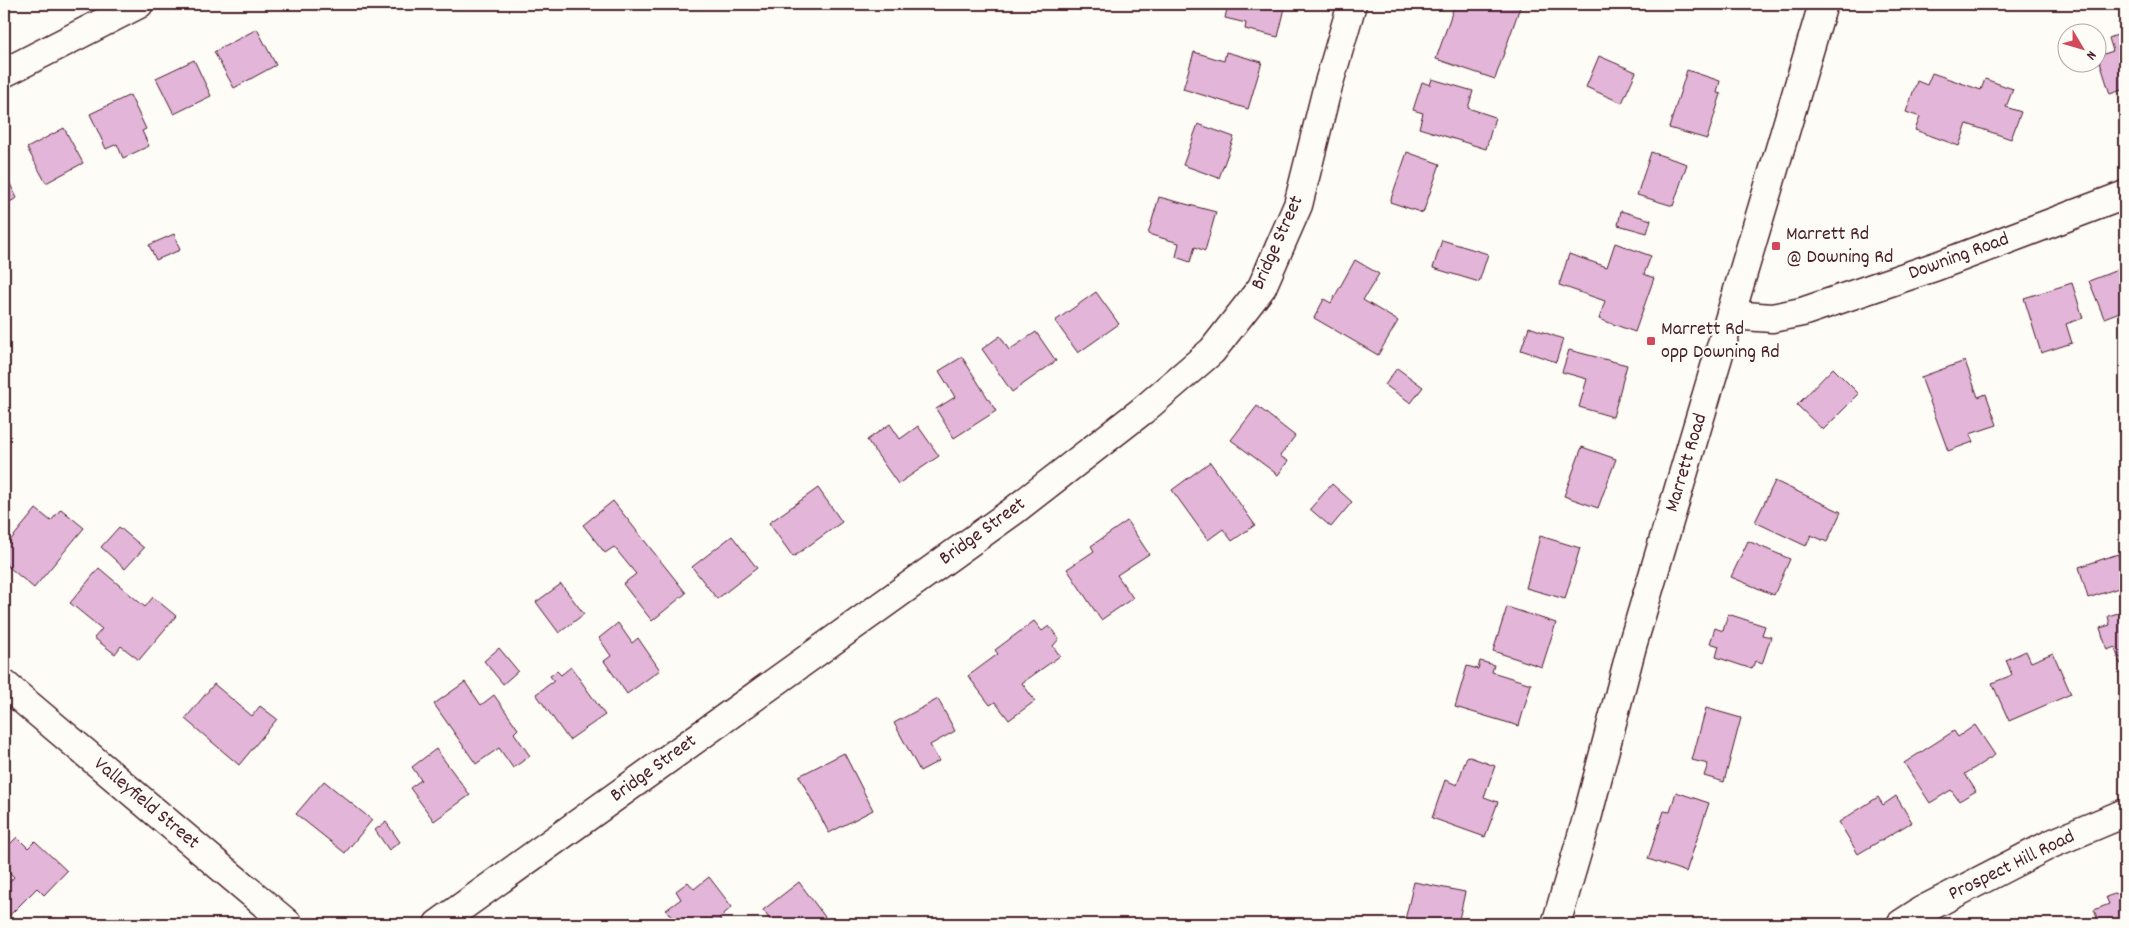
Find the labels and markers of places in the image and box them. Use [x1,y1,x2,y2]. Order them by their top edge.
place label: Marrett Rd @ Downing Rd [1786,221,1893,272]
marker: Marrett Rd @ Downing Rd [1770,240,1782,252]
place label: Marrett Rd opp Downing Rd [1661,316,1780,367]
marker: Marrett Rd opp Downing Rd [1645,335,1657,347]

